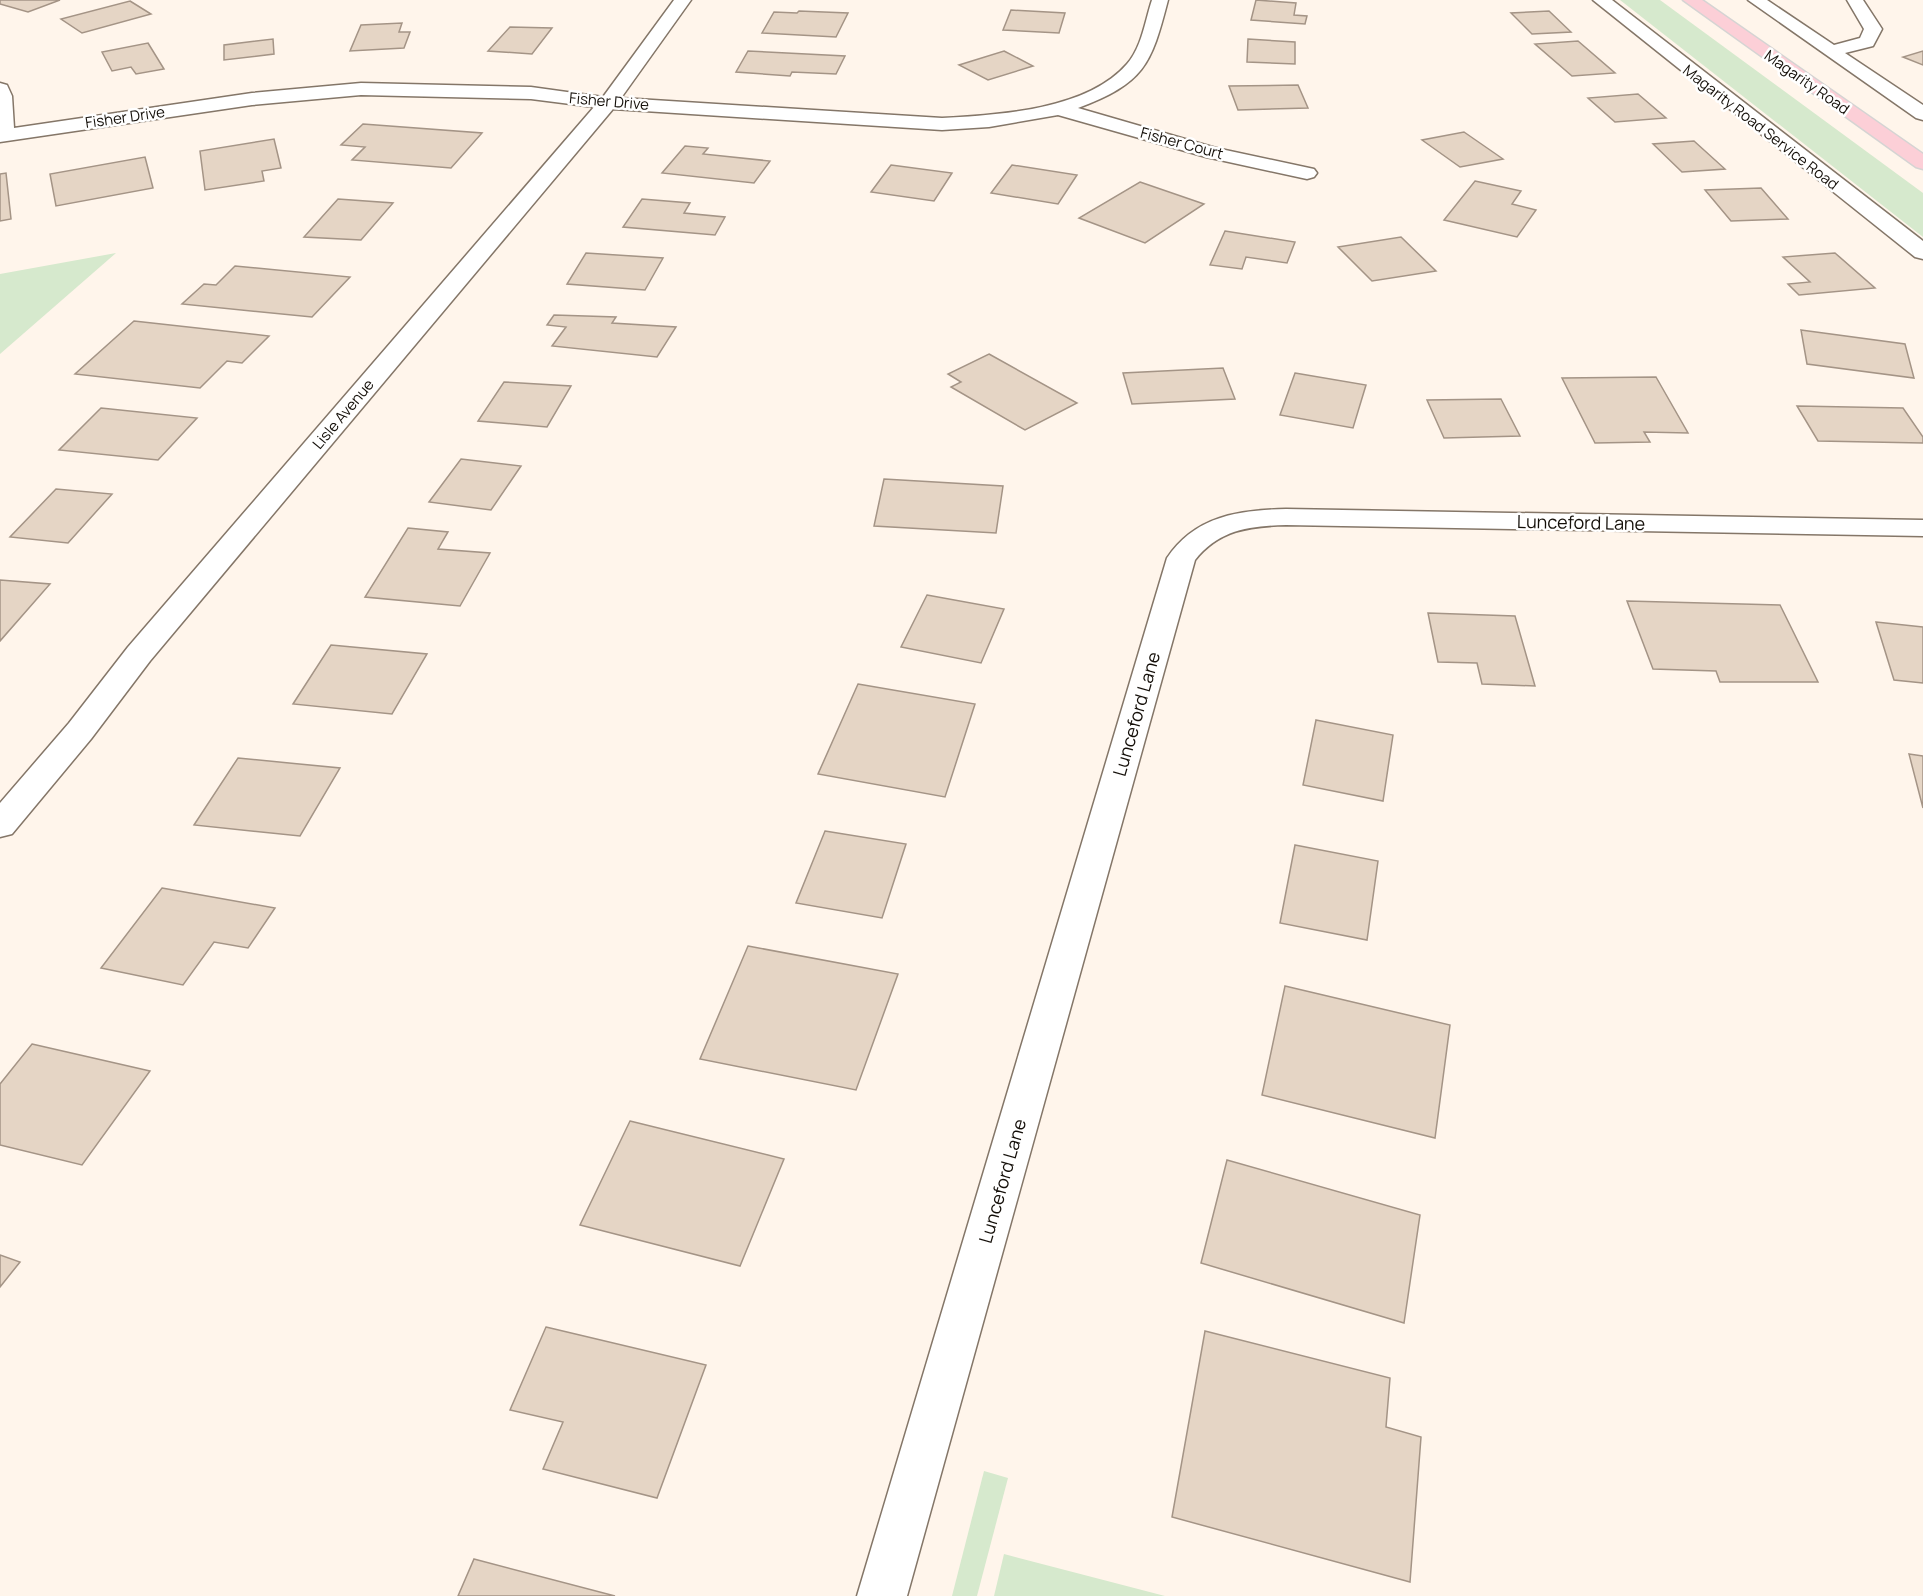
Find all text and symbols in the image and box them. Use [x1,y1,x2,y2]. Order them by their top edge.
street label: Magarity Road [1760,45,1854,119]
street label: Magarity Road Service Road [1679,60,1843,194]
street label: Fisher Drive [568,87,650,115]
street label: Fisher Drive [84,101,166,133]
street label: Fisher Court [1138,122,1226,164]
street label: Lisle Avenue [307,374,379,454]
street label: Lunceford Lane [1517,509,1645,535]
street label: Lunceford Lane [1107,649,1165,779]
street label: Lunceford Lane [973,1116,1031,1246]

